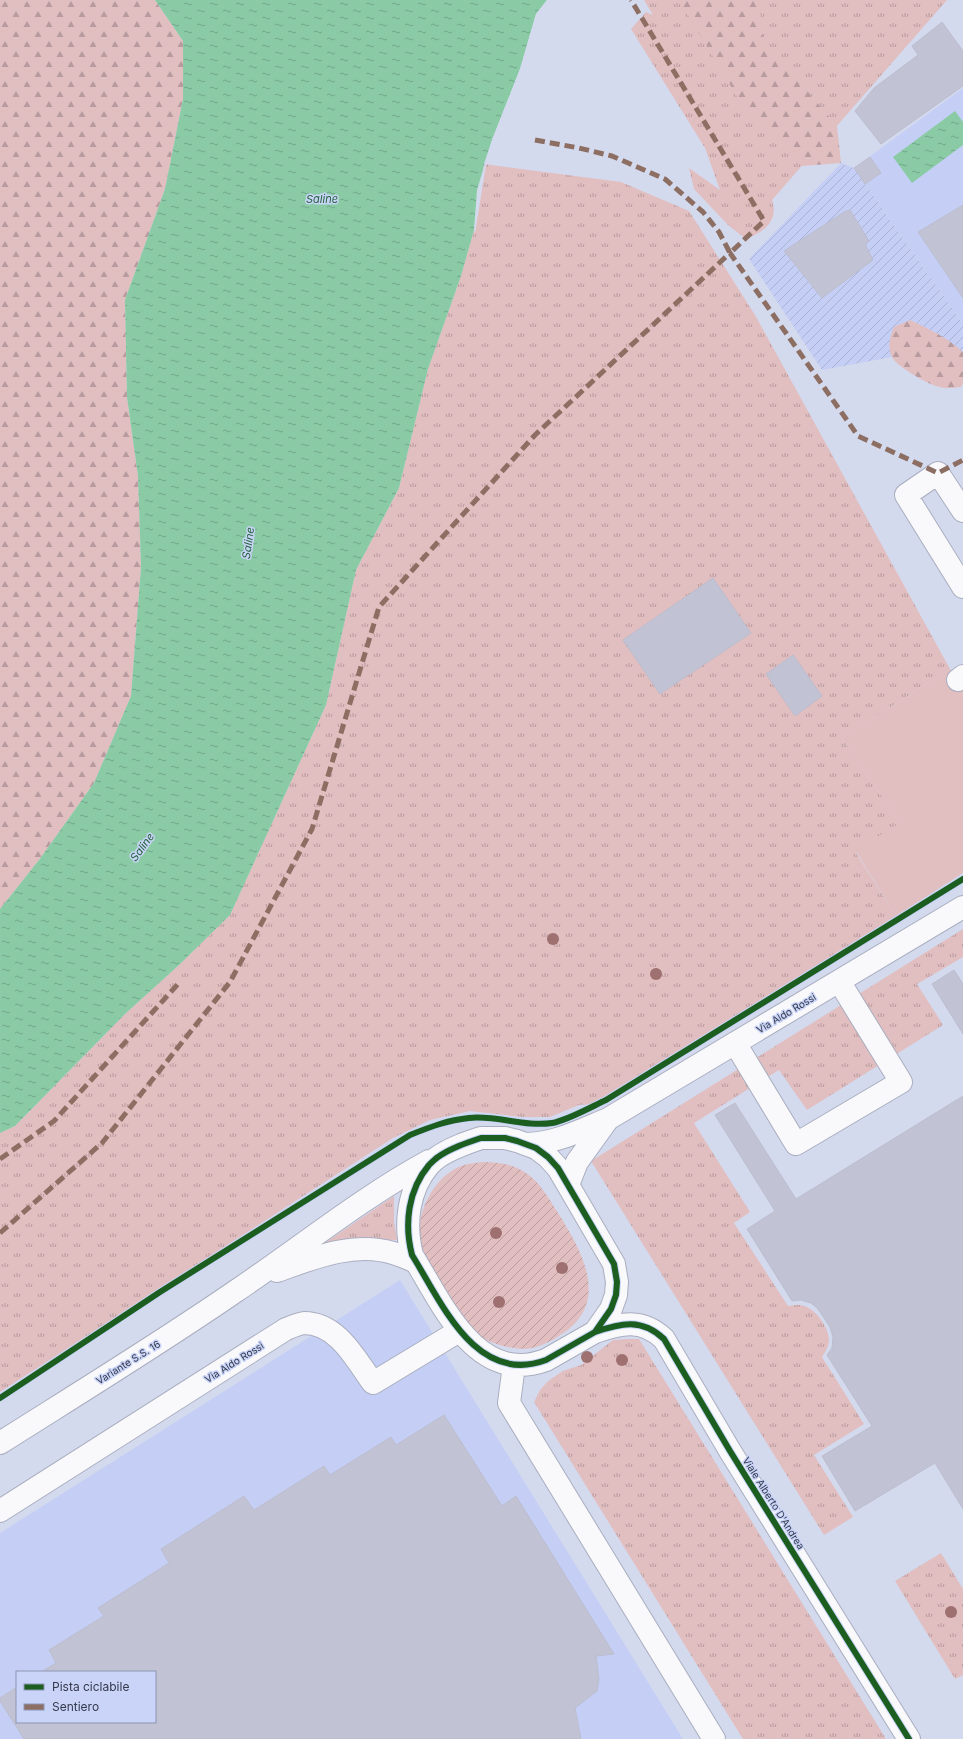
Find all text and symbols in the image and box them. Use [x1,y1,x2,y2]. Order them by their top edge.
water label: Saline [306,192,338,206]
water label: Saline [239,526,257,560]
water label: Saline [127,830,157,864]
street label: Via Aldo Rossi [754,991,818,1035]
street label: Variante S.S. 16 [94,1337,162,1387]
street label: Via Aldo Rossi [202,1339,266,1385]
street label: Viale Alberto D'Andrea [741,1455,807,1551]
legend [16,1671,156,1723]
text: Pista ciclabile [52,1679,129,1694]
text: Sentiero [52,1699,99,1714]

